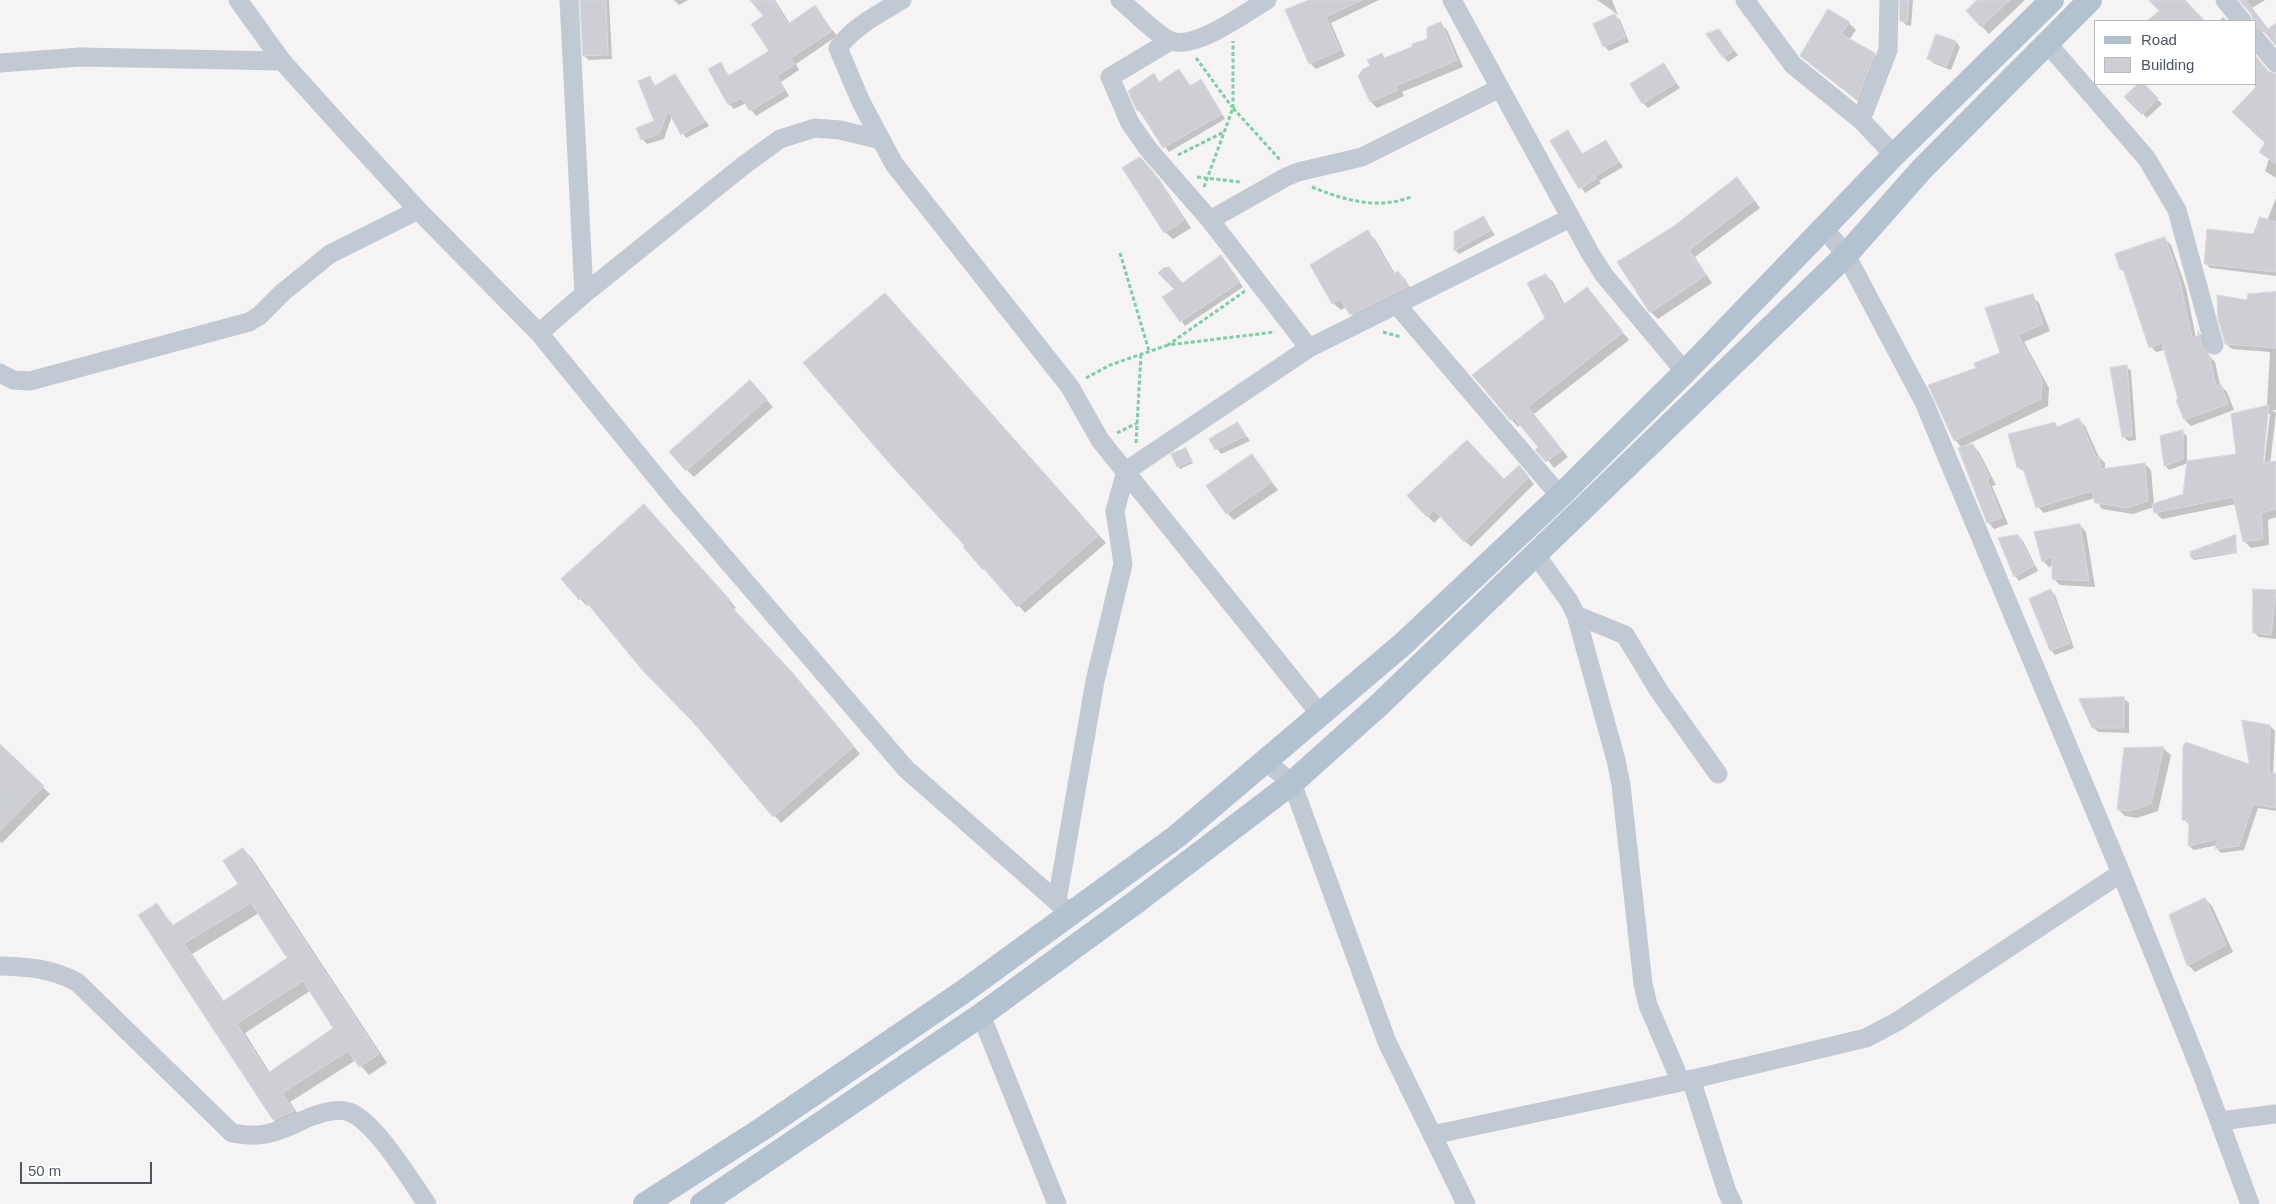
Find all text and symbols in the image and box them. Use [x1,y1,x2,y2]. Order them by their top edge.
legend [2094,20,2256,85]
text: Road [2141,31,2177,48]
text: Building [2141,56,2194,73]
scale bar [22,1152,155,1184]
text: 50 m [28,1162,61,1179]

